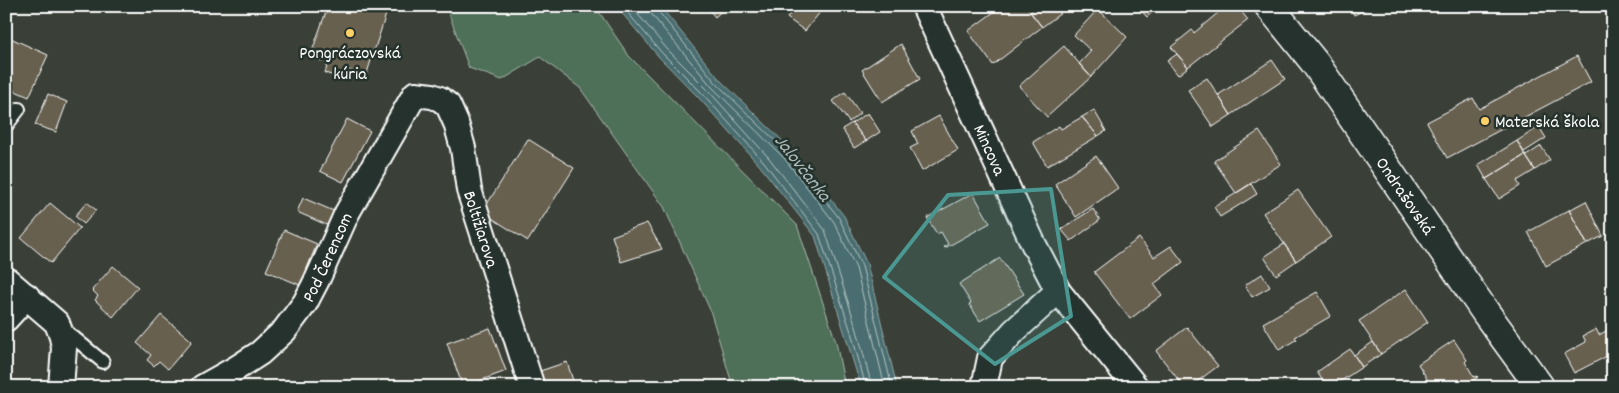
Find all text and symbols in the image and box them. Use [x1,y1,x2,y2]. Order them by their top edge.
marker: Pongráczovská kúria [344,27,356,39]
place label: Pongráczovská kúria [299,42,401,88]
place label: Materská škola [1495,111,1600,136]
marker: Materská škola [1479,115,1491,127]
street label: Mincova [965,121,1010,181]
water label: Jalovčanka [766,130,837,209]
street label: Ondrašovská [1368,153,1439,241]
street label: Boltižiarova [455,188,503,272]
street label: Pod Čerencom [297,209,361,307]

